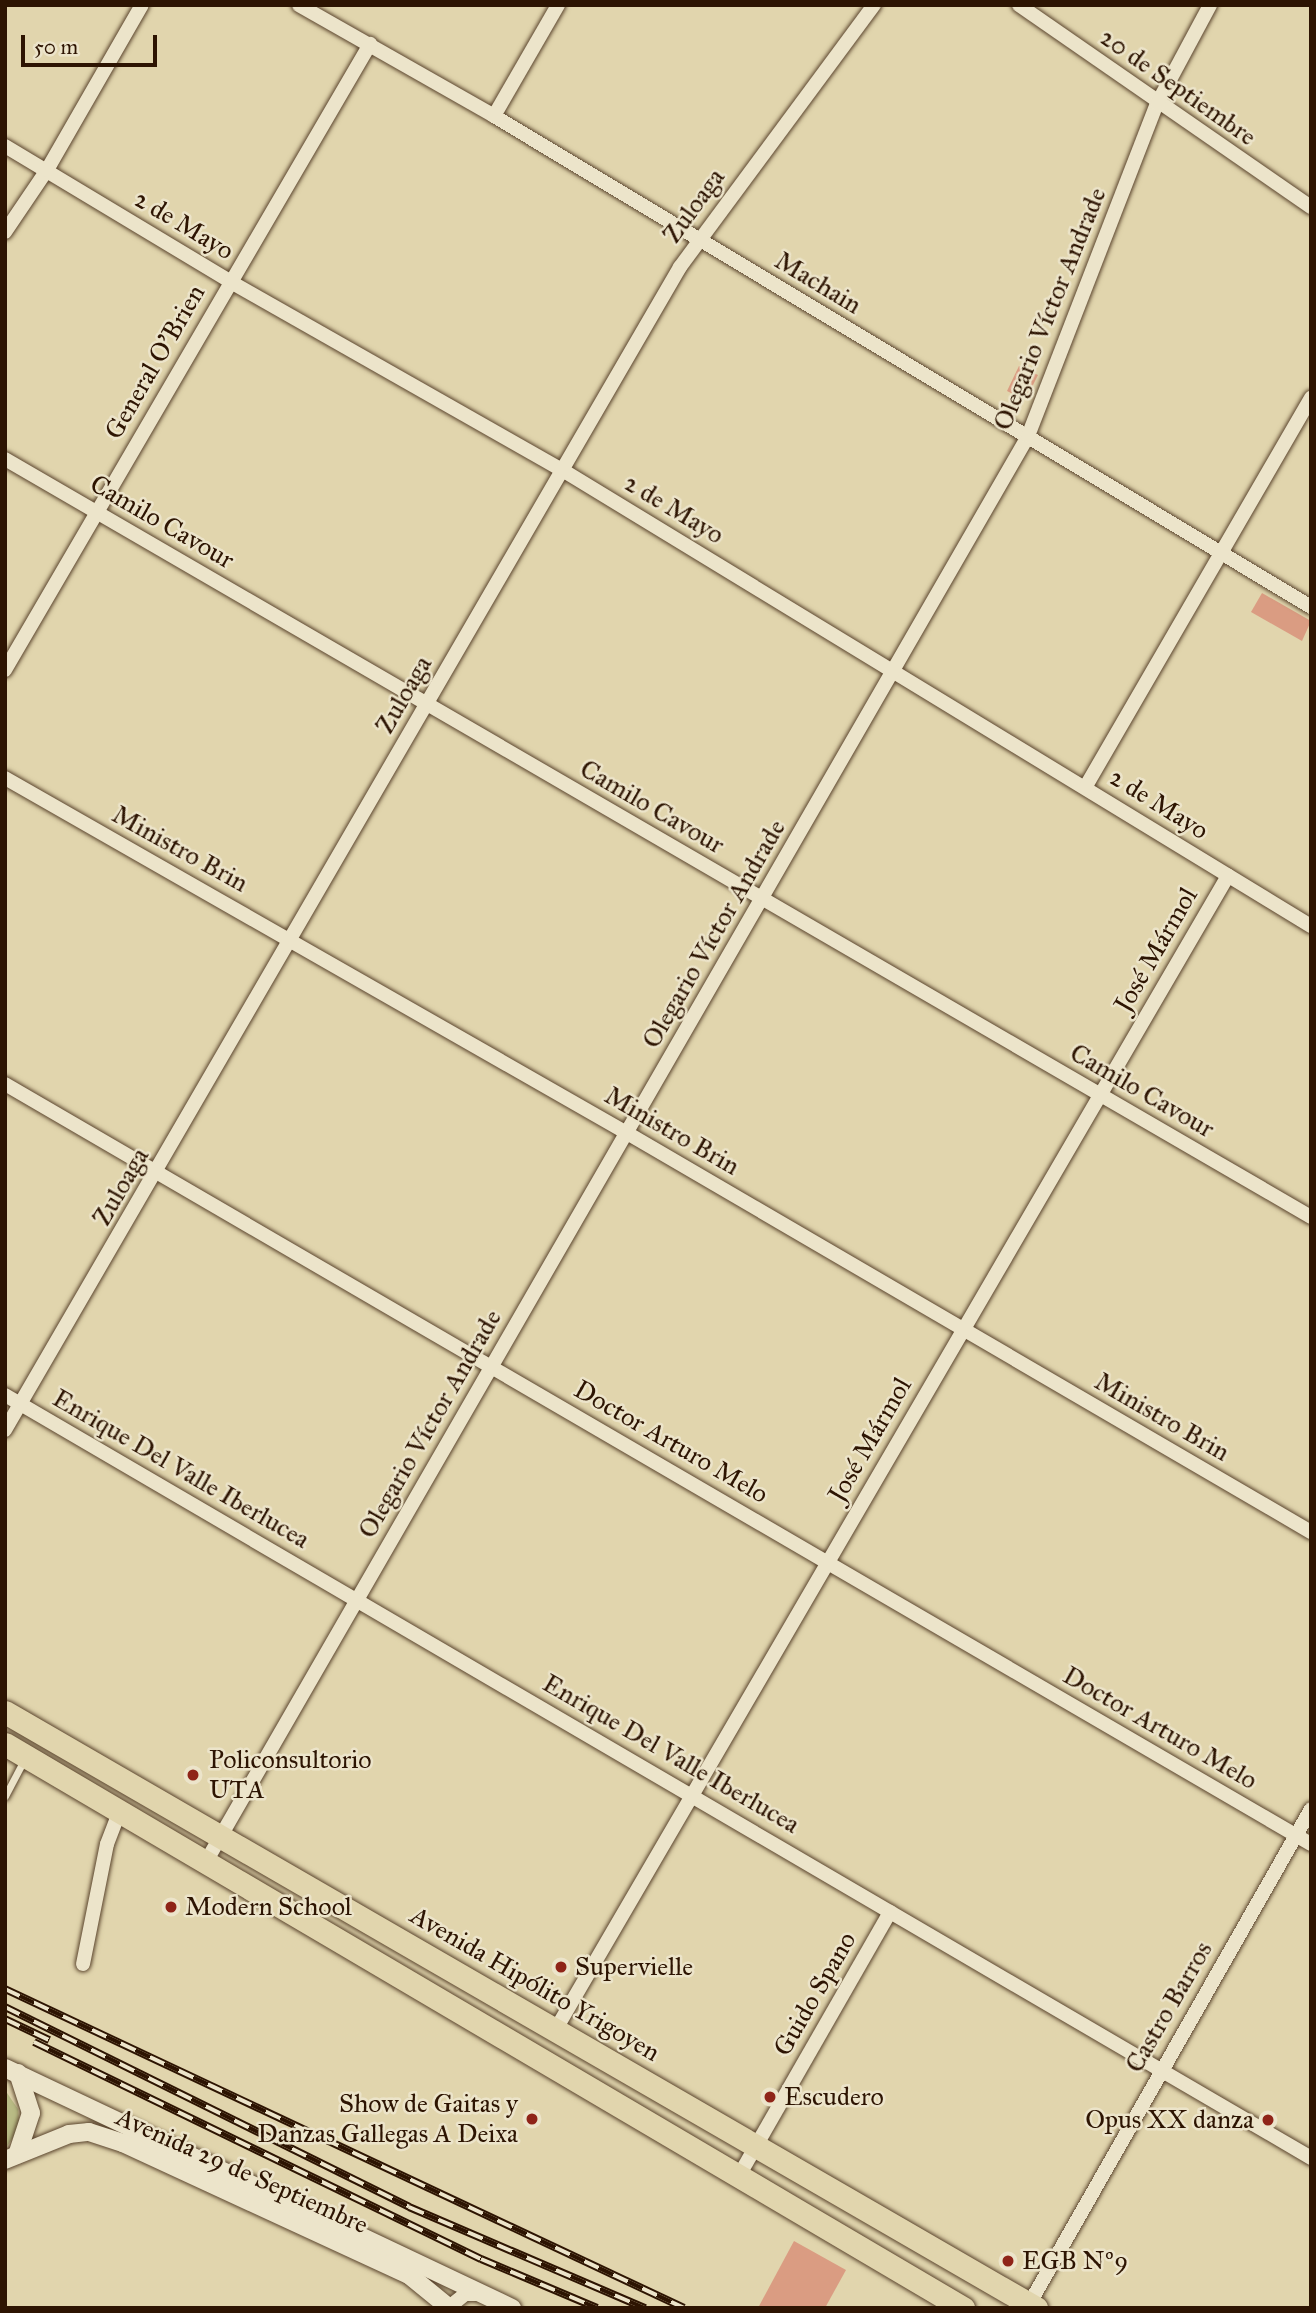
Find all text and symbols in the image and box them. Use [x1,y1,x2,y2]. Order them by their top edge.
scale bar [24,21,161,65]
street label: 20 de Septiembre [1094,22,1262,152]
text: 50 m [34,34,78,60]
street label: Zuloaga [657,163,731,249]
street label: 2 de Mayo [129,183,239,267]
street label: Olegario Víctor Andrade [987,183,1113,435]
street label: Machain [769,245,867,321]
street label: General O'Brien [98,279,212,445]
street label: 2 de Mayo [619,467,729,551]
street label: Camilo Cavour [84,468,240,576]
street label: Zuloaga [369,651,439,739]
street label: Camilo Cavour [574,753,730,861]
street label: 2 de Mayo [1104,761,1214,847]
street label: Ministro Brin [107,799,253,899]
street label: Olegario Víctor Andrade [636,814,792,1054]
street label: José Mármol [1108,882,1204,1018]
street label: Camilo Cavour [1064,1037,1220,1145]
street label: Ministro Brin [599,1080,745,1182]
street label: Zuloaga [86,1143,156,1231]
street label: Olegario Víctor Andrade [352,1304,508,1544]
street label: Ministro Brin [1089,1366,1235,1468]
street label: José Mármol [822,1372,918,1508]
street label: Doctor Arturo Melo [568,1374,774,1510]
street label: Enrique Del Valle Iberlucea [47,1383,315,1555]
street label: Doctor Arturo Melo [1057,1660,1263,1796]
street label: Enrique Del Valle Iberlucea [537,1668,805,1840]
place label: Policonsultorio UTA [209,1744,372,1806]
marker: Policonsultorio UTA [183,1765,203,1785]
place label: Modern School [185,1891,352,1923]
marker: Modern School [163,1899,179,1915]
street label: Avenida Hipólito Yrigoyen [405,1900,665,2068]
street label: Guido Spano [767,1926,863,2062]
street label: Castro Barros [1119,1936,1219,2078]
place label: Supervielle [575,1951,693,1983]
marker: Supervielle [553,1959,569,1975]
place label: Escudero [784,2081,884,2113]
place label: Show de Gaitas y Danzas Gallegas A Deixa [257,2088,518,2150]
marker: Escudero [762,2089,778,2105]
street label: Avenida 29 de Septiembre [111,2101,373,2241]
place label: Opus XX danza [1085,2104,1254,2136]
marker: Show de Gaitas y Danzas Gallegas A Deixa [524,2111,540,2127]
marker: Opus XX danza [1260,2112,1276,2128]
place label: EGB Nº9 [1022,2245,1128,2277]
marker: EGB Nº9 [1000,2253,1016,2269]

